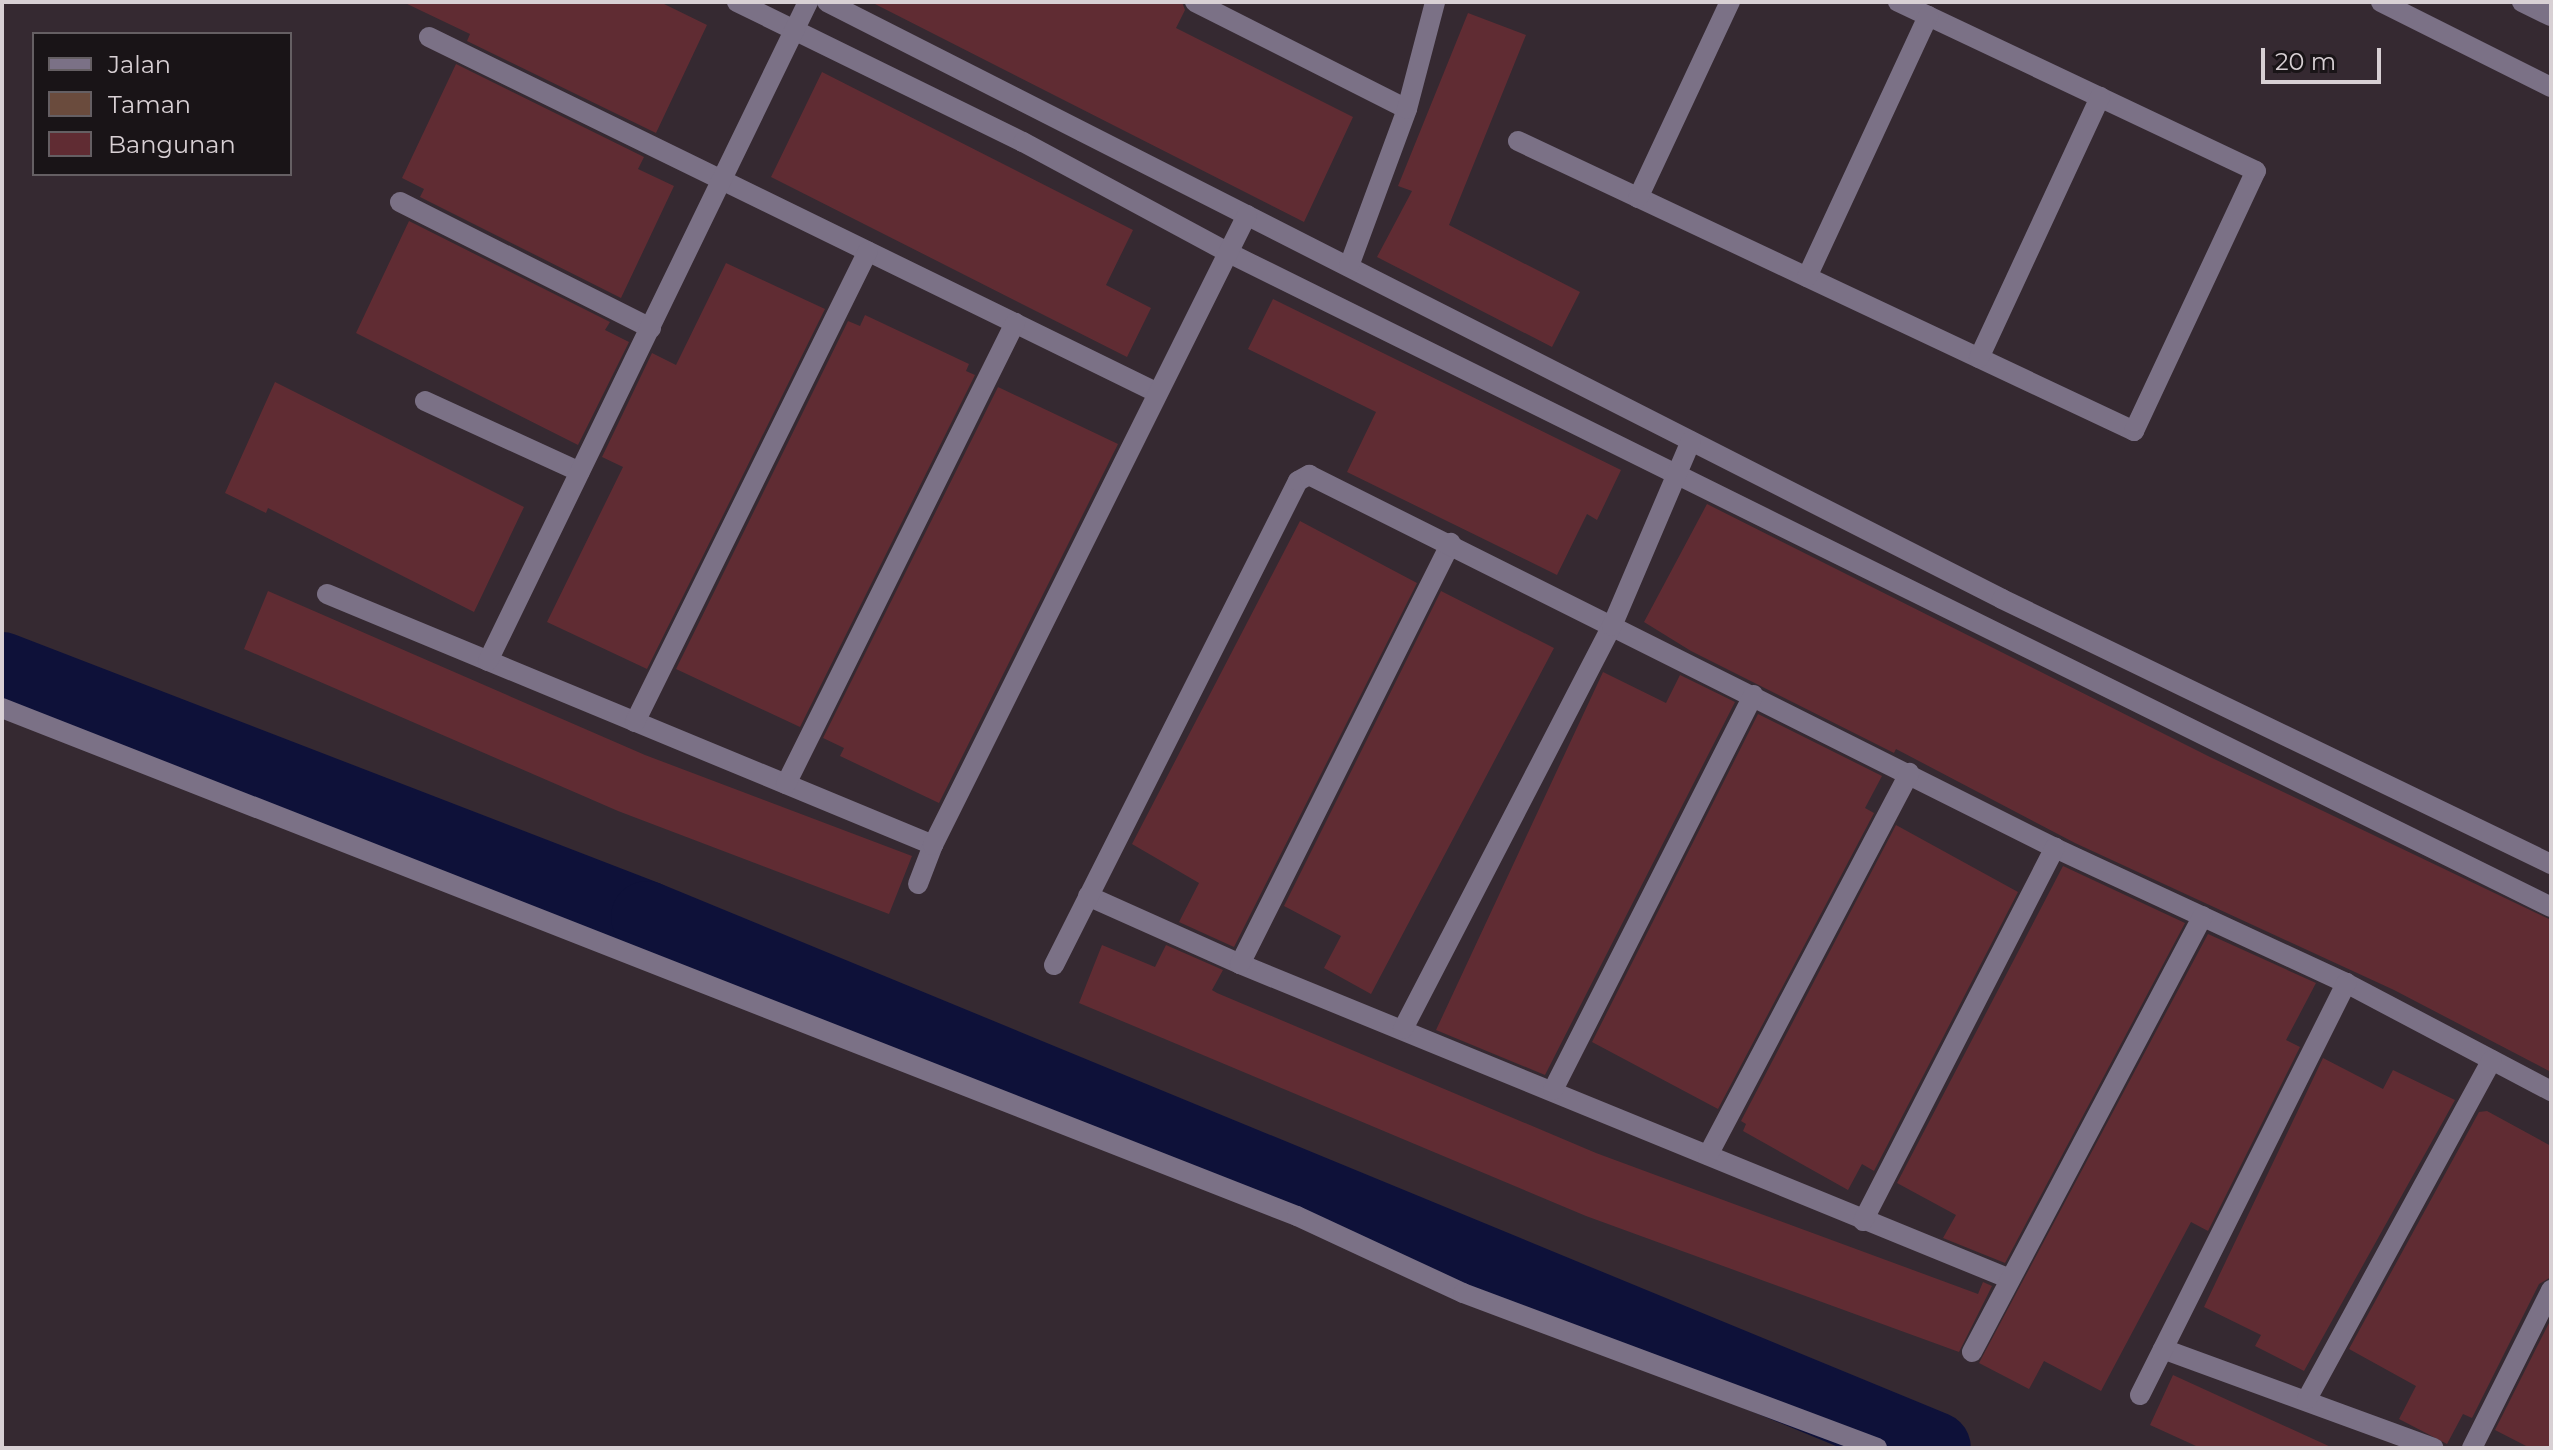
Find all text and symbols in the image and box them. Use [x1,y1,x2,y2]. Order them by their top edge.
legend [32,32,292,176]
scale bar [2265,32,2385,82]
text: 20 m [2275,47,2336,76]
text: Jalan [108,50,171,79]
text: Taman [108,90,191,119]
text: Bangunan [108,130,236,159]

